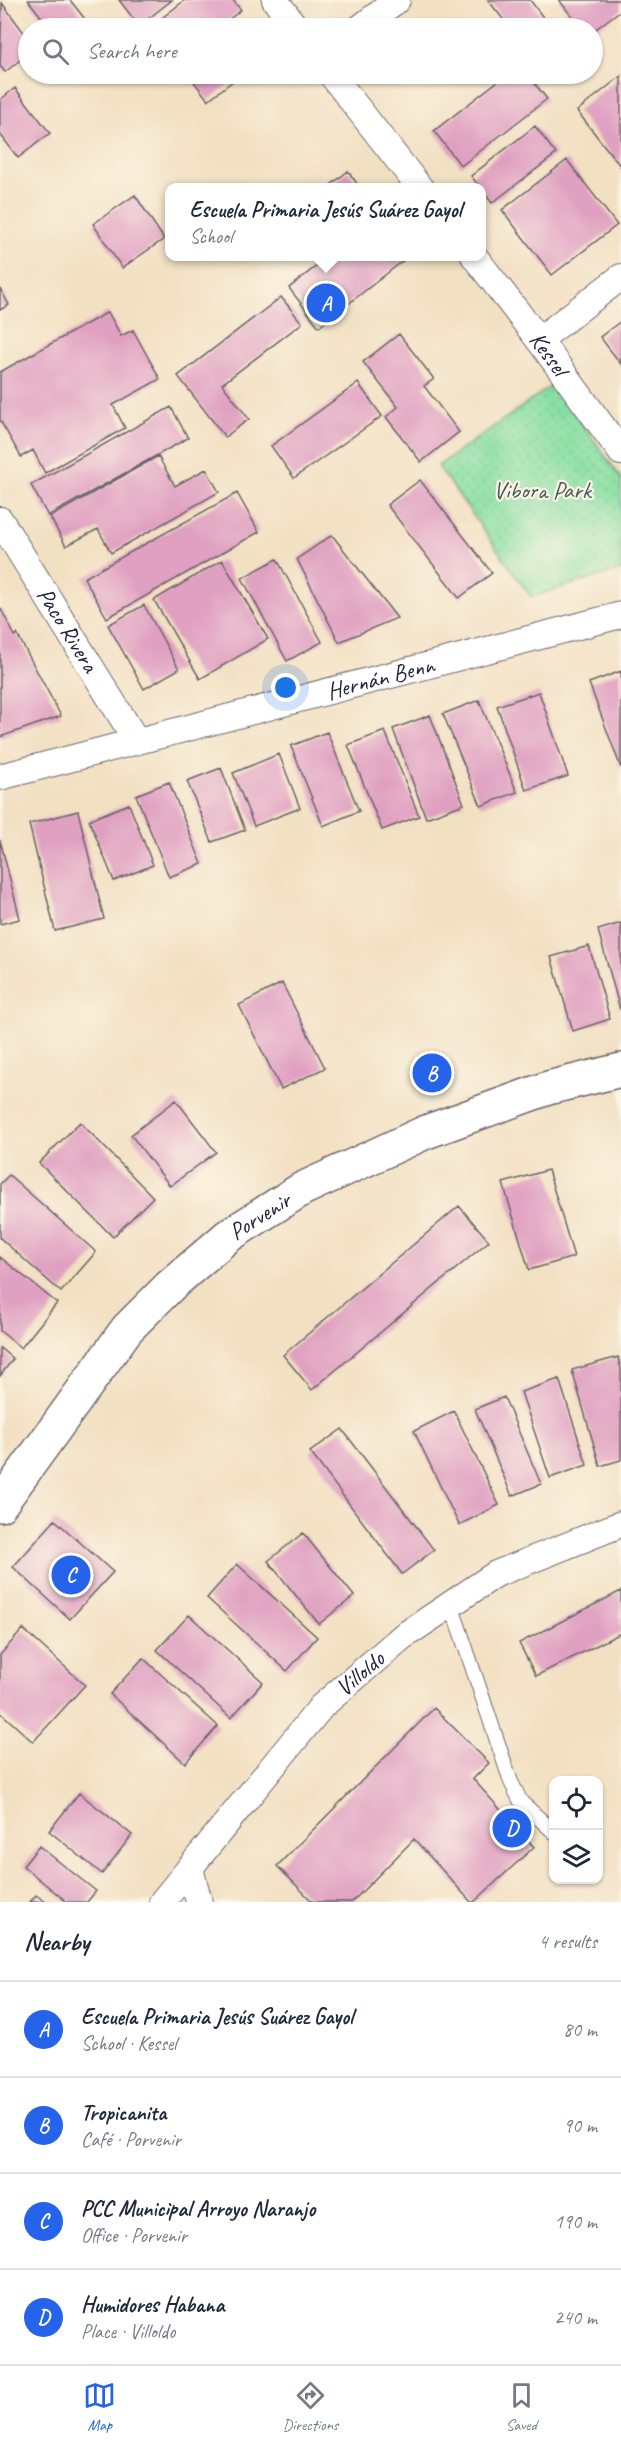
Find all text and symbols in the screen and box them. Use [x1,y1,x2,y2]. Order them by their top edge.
search box [18,18,603,84]
icon: search [39,35,72,68]
text: Search here [87,37,177,65]
popup [165,183,486,261]
text: Escuela Primaria Jesús Suárez Gayol [190,196,461,224]
text: School [190,224,233,249]
pin: A [306,280,346,326]
street label: Kessel [523,325,577,385]
park label: Vibora Park [493,475,593,505]
street label: Paco Rivera [30,582,106,679]
street label: Hernán Benn [323,649,438,706]
your location [271,673,300,702]
pin: B [412,1050,452,1096]
street label: Porvenir [223,1184,298,1247]
pin: C [52,1552,90,1598]
street label: Villoldo [329,1643,392,1703]
map controls [549,1776,603,1884]
button: locate [549,1776,603,1830]
pin: D [492,1806,532,1850]
button: layers [549,1830,603,1884]
text: Nearby [24,1925,89,1958]
text: 4 results [538,1929,597,1954]
text: Escuela Primaria Jesús Suárez Gayol [81,2003,353,2031]
text: A [38,2017,49,2042]
text: 80 m [563,2017,597,2042]
text: School · Kessel [81,2031,177,2056]
text: Tropicanita [81,2099,166,2127]
text: B [38,2113,49,2138]
text: 90 m [563,2113,597,2138]
text: Café · Porvenir [81,2127,181,2152]
text: PCC Municipal Arroyo Naranjo [81,2195,315,2223]
text: C [39,2209,48,2234]
text: 190 m [554,2209,597,2234]
text: Office · Porvenir [81,2223,187,2248]
text: Humidores Habana [81,2291,224,2319]
text: D [38,2305,49,2330]
text: 240 m [554,2305,597,2330]
text: Place · Villoldo [81,2319,175,2344]
tab: Map [83,2379,116,2435]
tab: Directions [283,2379,338,2435]
tab: Saved [505,2379,538,2435]

